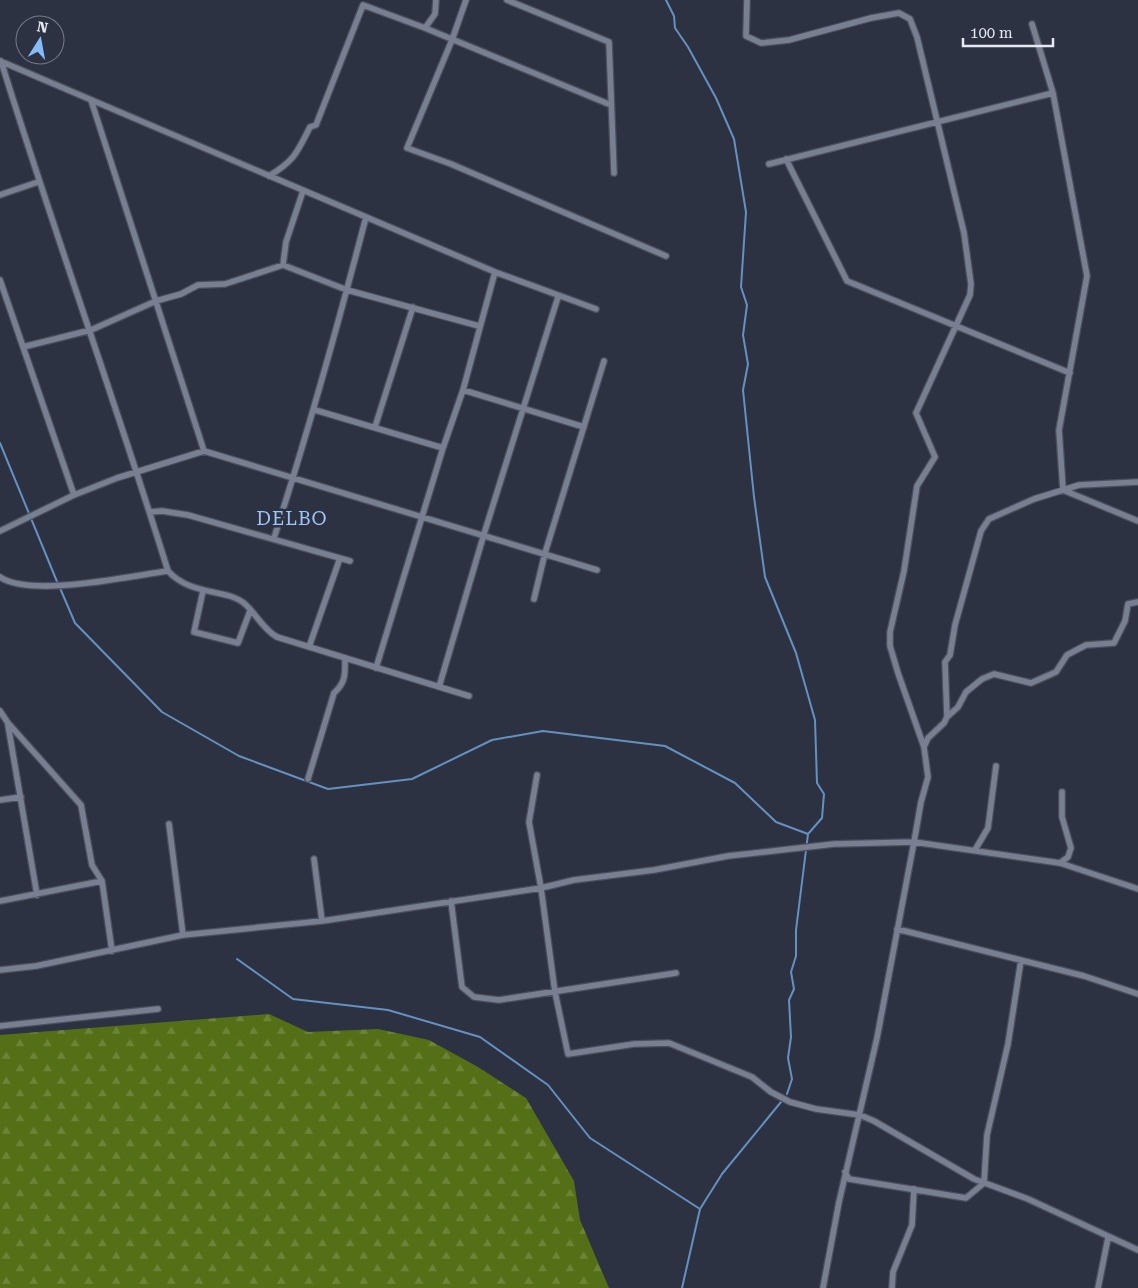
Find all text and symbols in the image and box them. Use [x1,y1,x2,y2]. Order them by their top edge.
north arrow [15,15,65,65]
scale bar [963,15,1053,47]
text: N [36,18,50,36]
text: 100 m [970,24,1013,42]
district label: DELBO [256,507,328,530]

